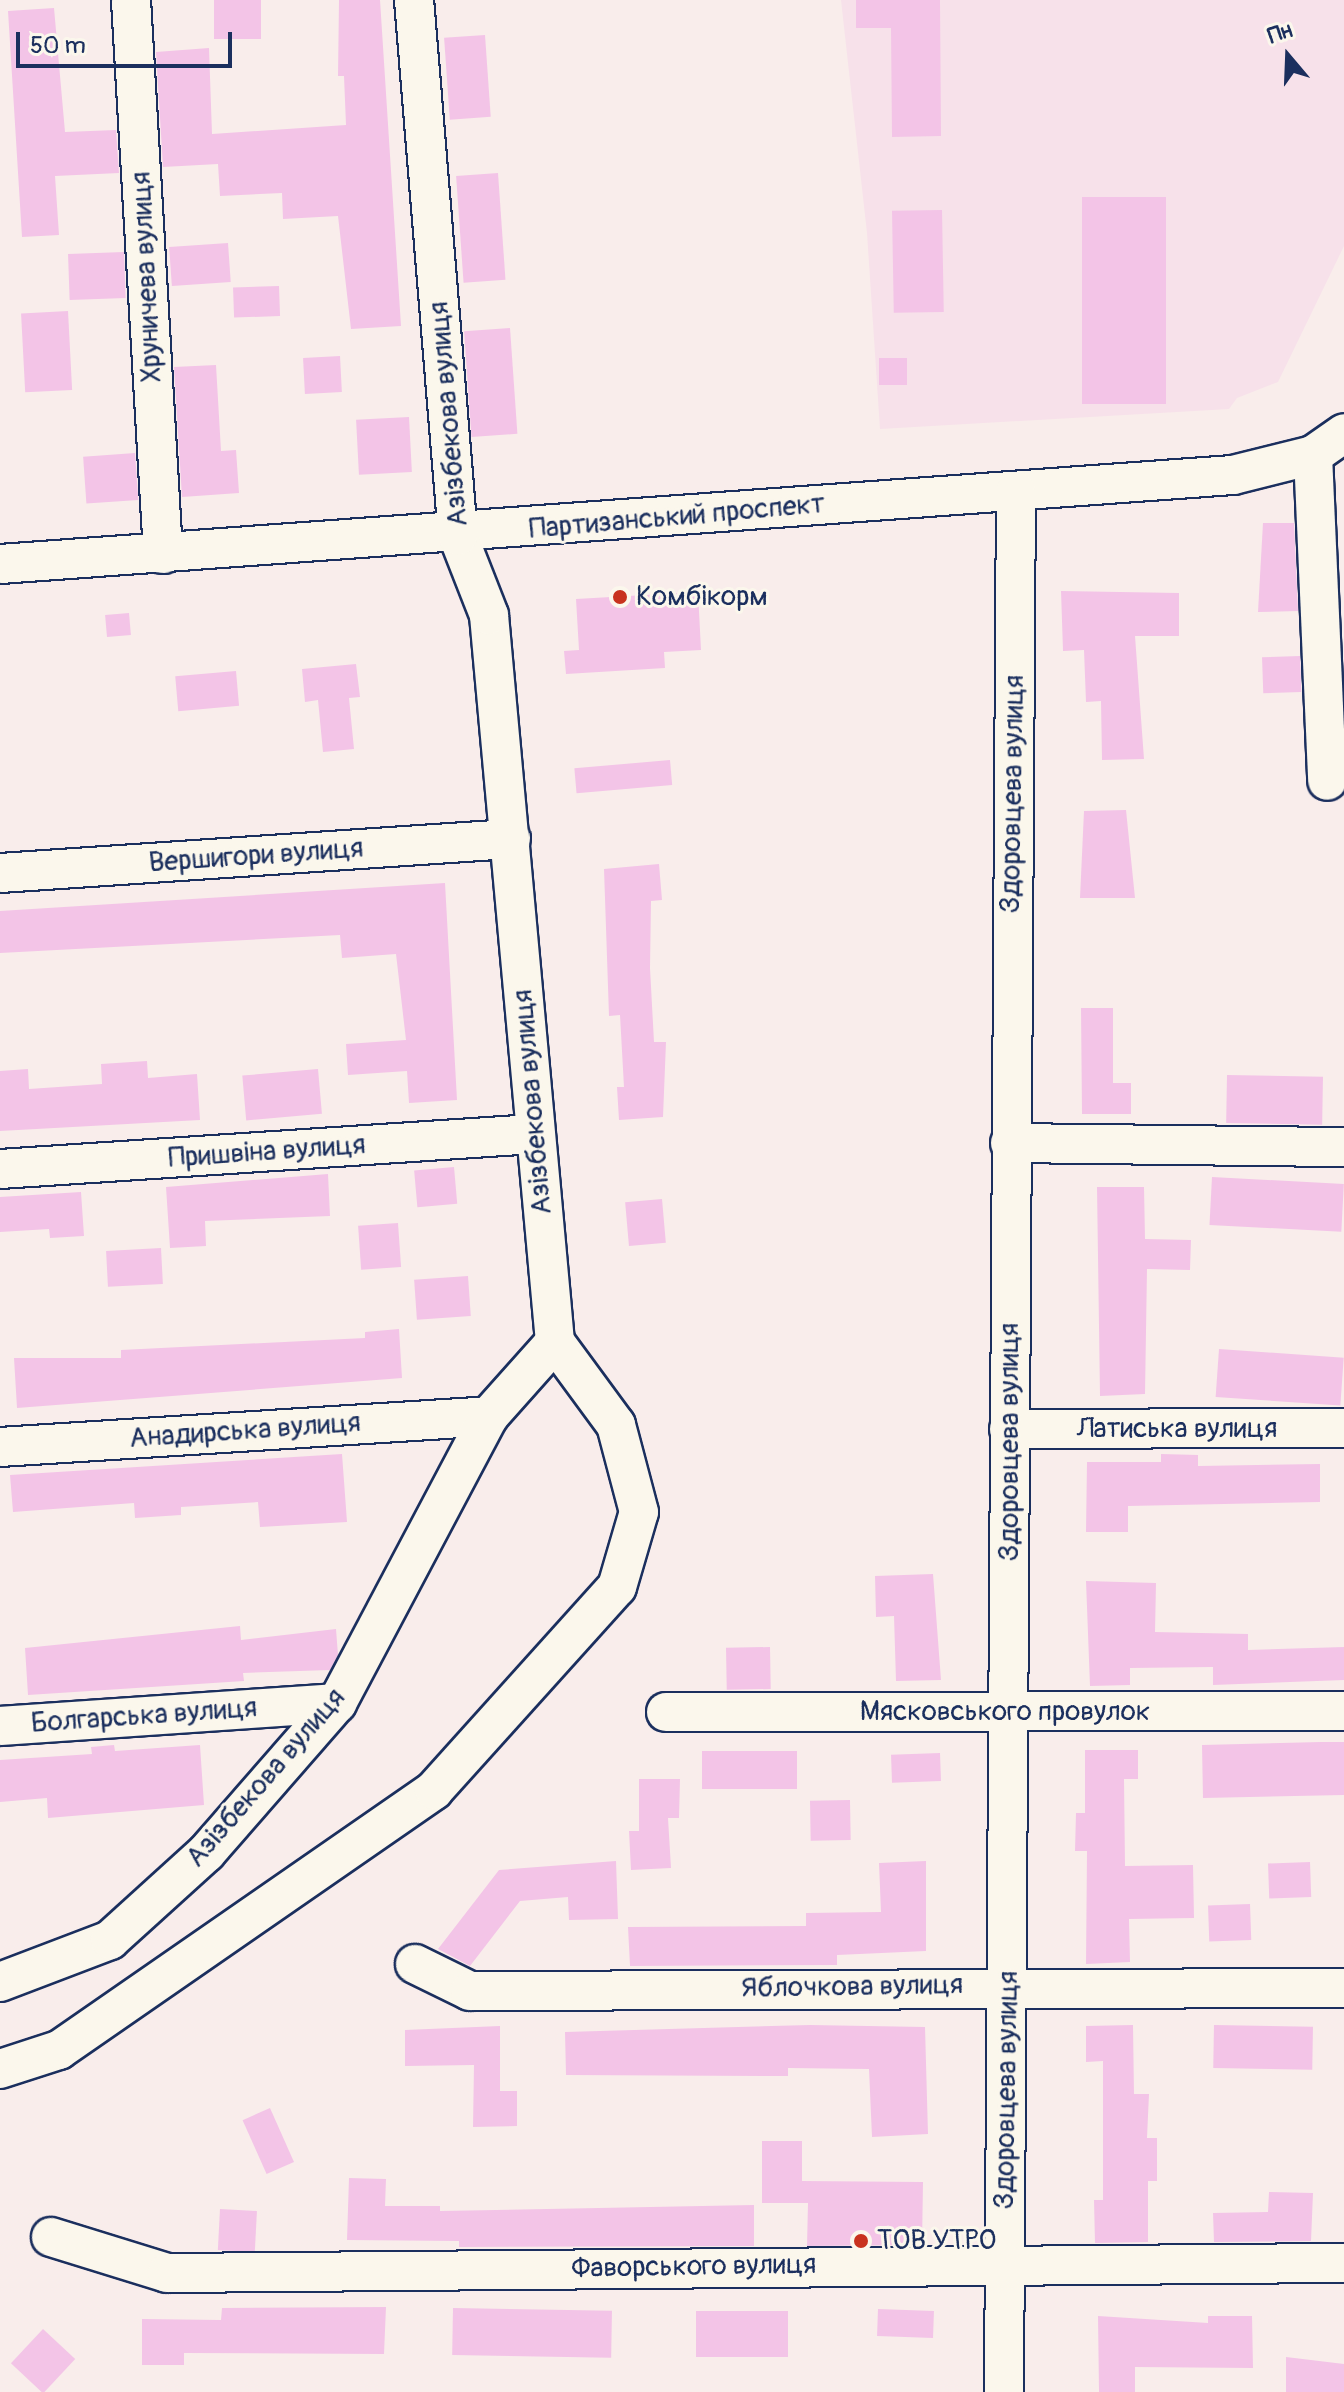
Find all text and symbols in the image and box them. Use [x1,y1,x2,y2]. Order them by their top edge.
scale bar [20,16,236,66]
north arrow [1248,16,1328,96]
text: Пн [1264,16,1296,50]
text: 50 m [30,31,86,60]
street label: Хруничева вулиця [125,171,169,383]
street label: Азізбекова вулиця [422,300,476,528]
street label: Партизанський проспект [528,487,826,547]
place label: Комбікорм [636,580,768,614]
marker: Комбікорм [611,588,629,606]
street label: Здоровцева вулиця [994,674,1032,914]
street label: Вершигори вулиця [148,832,364,880]
street label: Азізбекова вулиця [506,988,560,1216]
street label: Пришвіна вулиця [167,1128,367,1176]
street label: Здоровцева вулиця [993,1323,1027,1561]
street label: Анадирська вулиця [128,1406,362,1456]
street label: Латиська вулиця [1077,1412,1277,1446]
street label: Азізбекова вулиця [179,1682,353,1874]
street label: Болгарська вулиця [30,1691,258,1741]
street label: Мясковського провулок [860,1695,1150,1729]
street label: Яблочкова вулиця [741,1968,963,2006]
street label: Здоровцева вулиця [988,1970,1026,2210]
place label: ТОВ УТРО [877,2224,996,2258]
marker: ТОВ УТРО [852,2232,870,2250]
street label: Фаворського вулиця [571,2248,817,2286]

